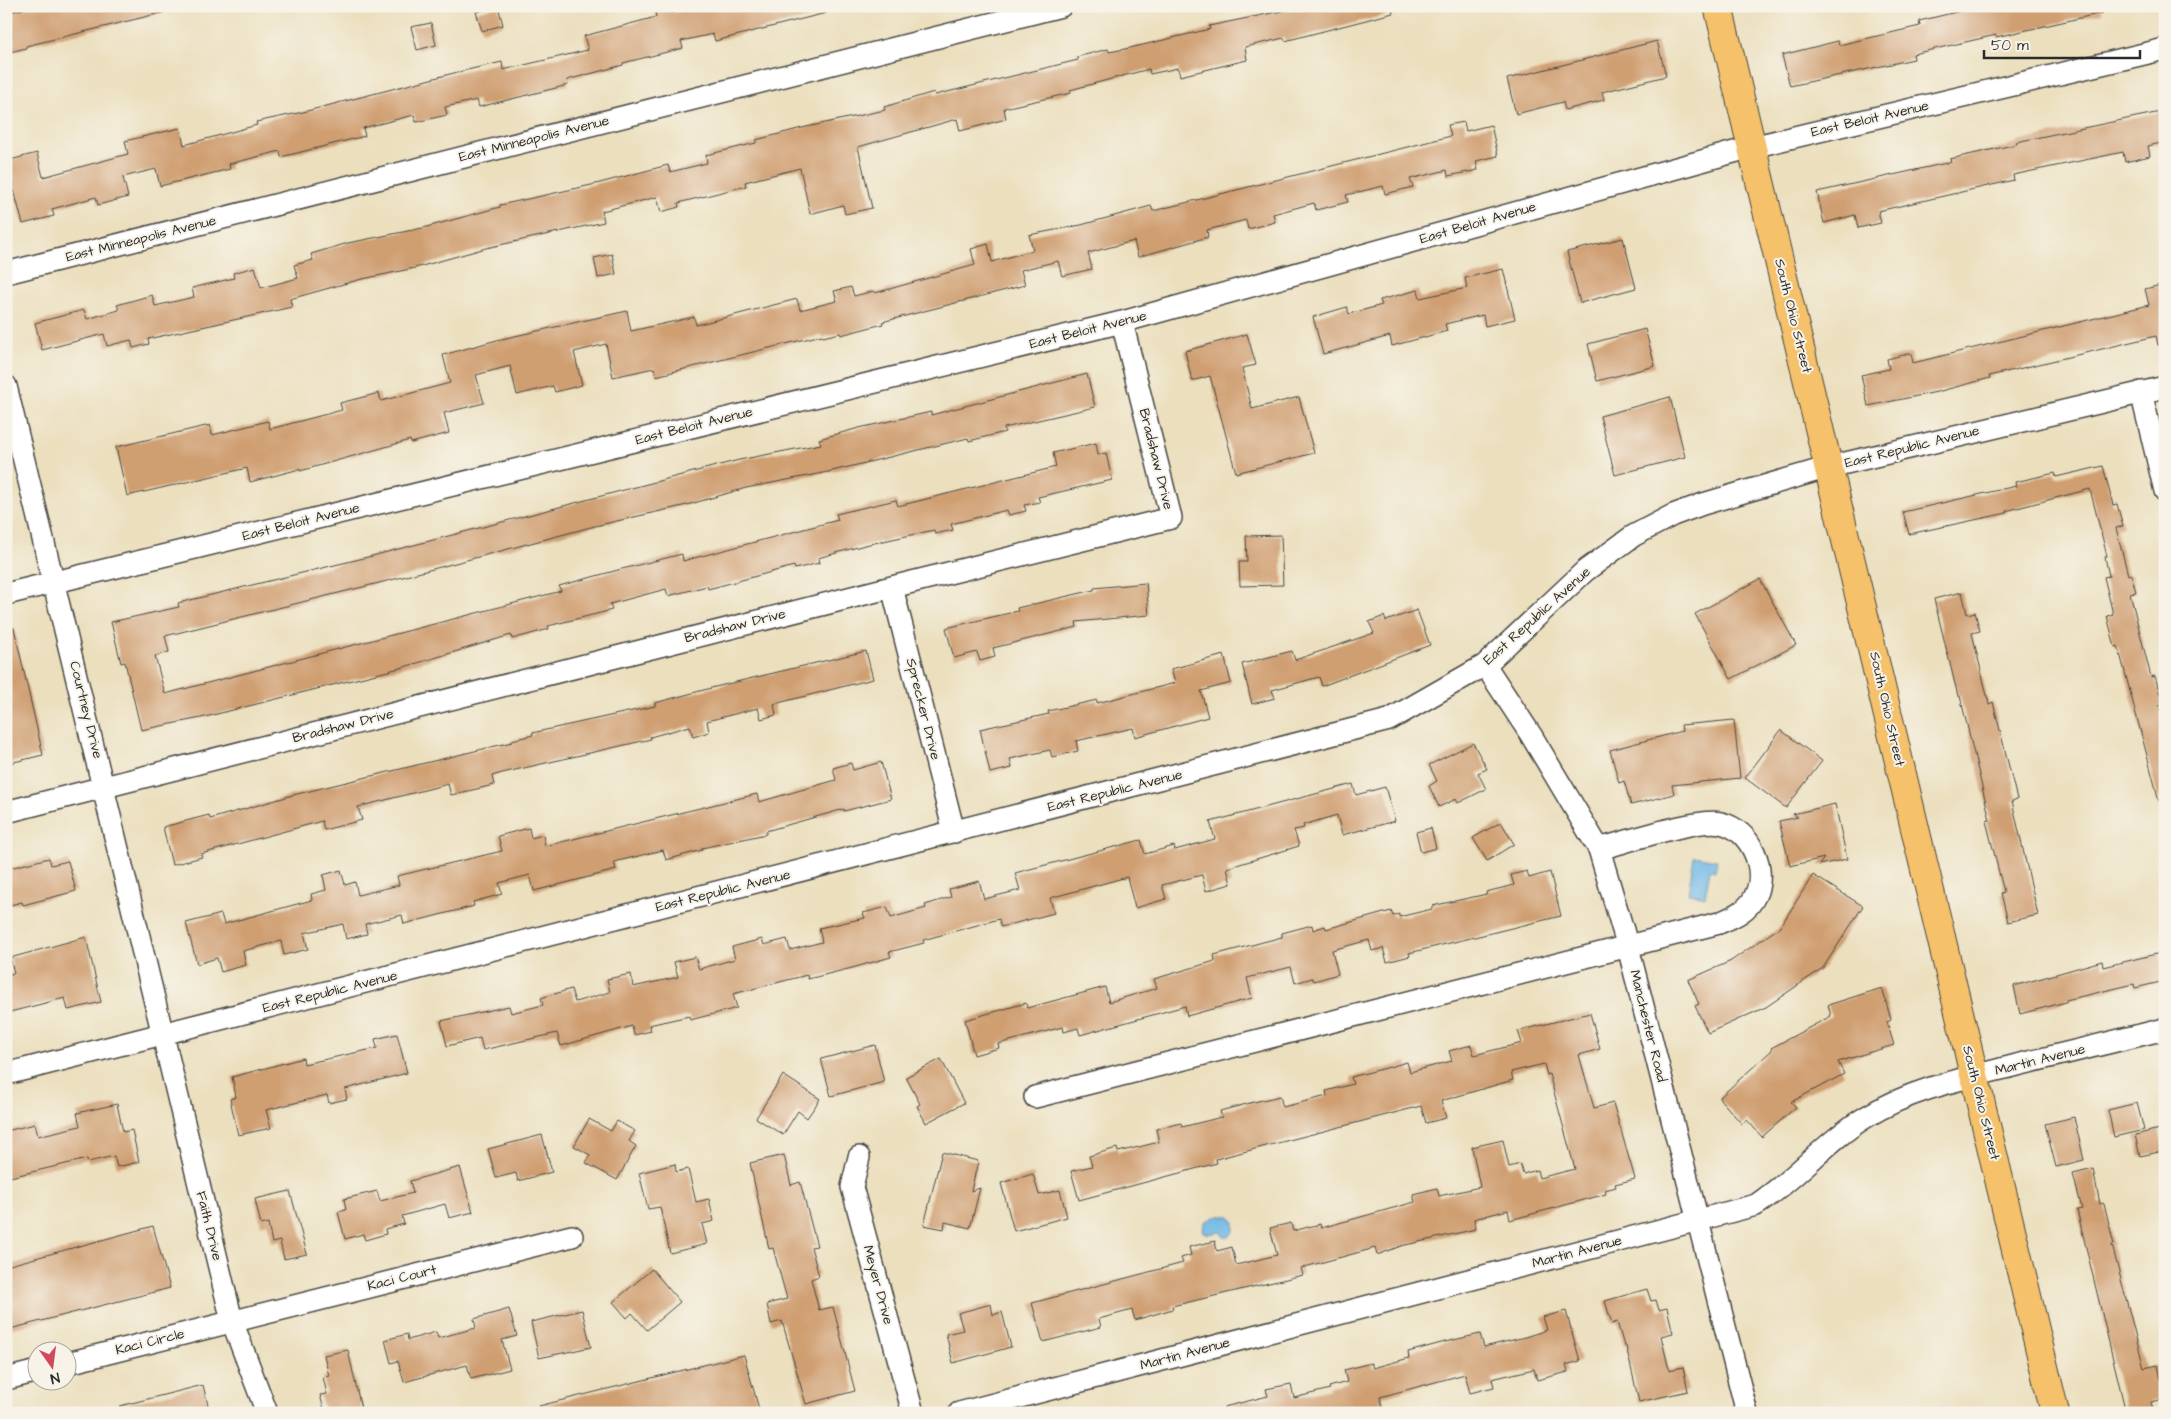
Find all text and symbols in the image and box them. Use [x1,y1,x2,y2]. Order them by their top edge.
scale bar [1984,28,2140,60]
text: 50 m [1991,35,2029,56]
street label: East Beloit Avenue [1809,96,1931,142]
street label: East Minneapolis Avenue [457,111,612,167]
street label: East Beloit Avenue [1417,197,1539,249]
street label: East Minneapolis Avenue [64,211,219,267]
street label: South Ohio Street [1769,257,1817,376]
street label: East Beloit Avenue [1027,306,1149,354]
street label: East Beloit Avenue [633,402,755,450]
street label: Bradshaw Drive [1134,406,1178,512]
street label: East Republic Avenue [1842,420,1982,473]
street label: East Beloit Avenue [240,498,362,546]
street label: East Republic Avenue [1479,562,1595,670]
street label: Bradshaw Drive [682,604,788,648]
street label: South Ohio Street [1864,650,1910,769]
street label: Sprecker Drive [901,656,945,762]
street label: Courtney Drive [64,659,108,761]
street label: Bradshaw Drive [290,704,396,748]
street label: East Republic Avenue [1045,764,1185,817]
street label: East Republic Avenue [653,864,793,917]
street label: East Republic Avenue [260,965,400,1018]
street label: Manchester Road [1624,968,1672,1084]
street label: Martin Avenue [1993,1039,2088,1081]
street label: South Ohio Street [1957,1044,2005,1163]
street label: Faith Drive [191,1189,227,1263]
street label: Martin Avenue [1530,1230,1625,1274]
street label: Meyer Drive [858,1243,898,1327]
street label: Kaci Court [365,1260,439,1296]
street label: Kaci Circle [113,1324,187,1360]
street label: Martin Avenue [1138,1332,1233,1376]
north arrow [28,1342,78,1392]
text: N [48,1367,62,1388]

